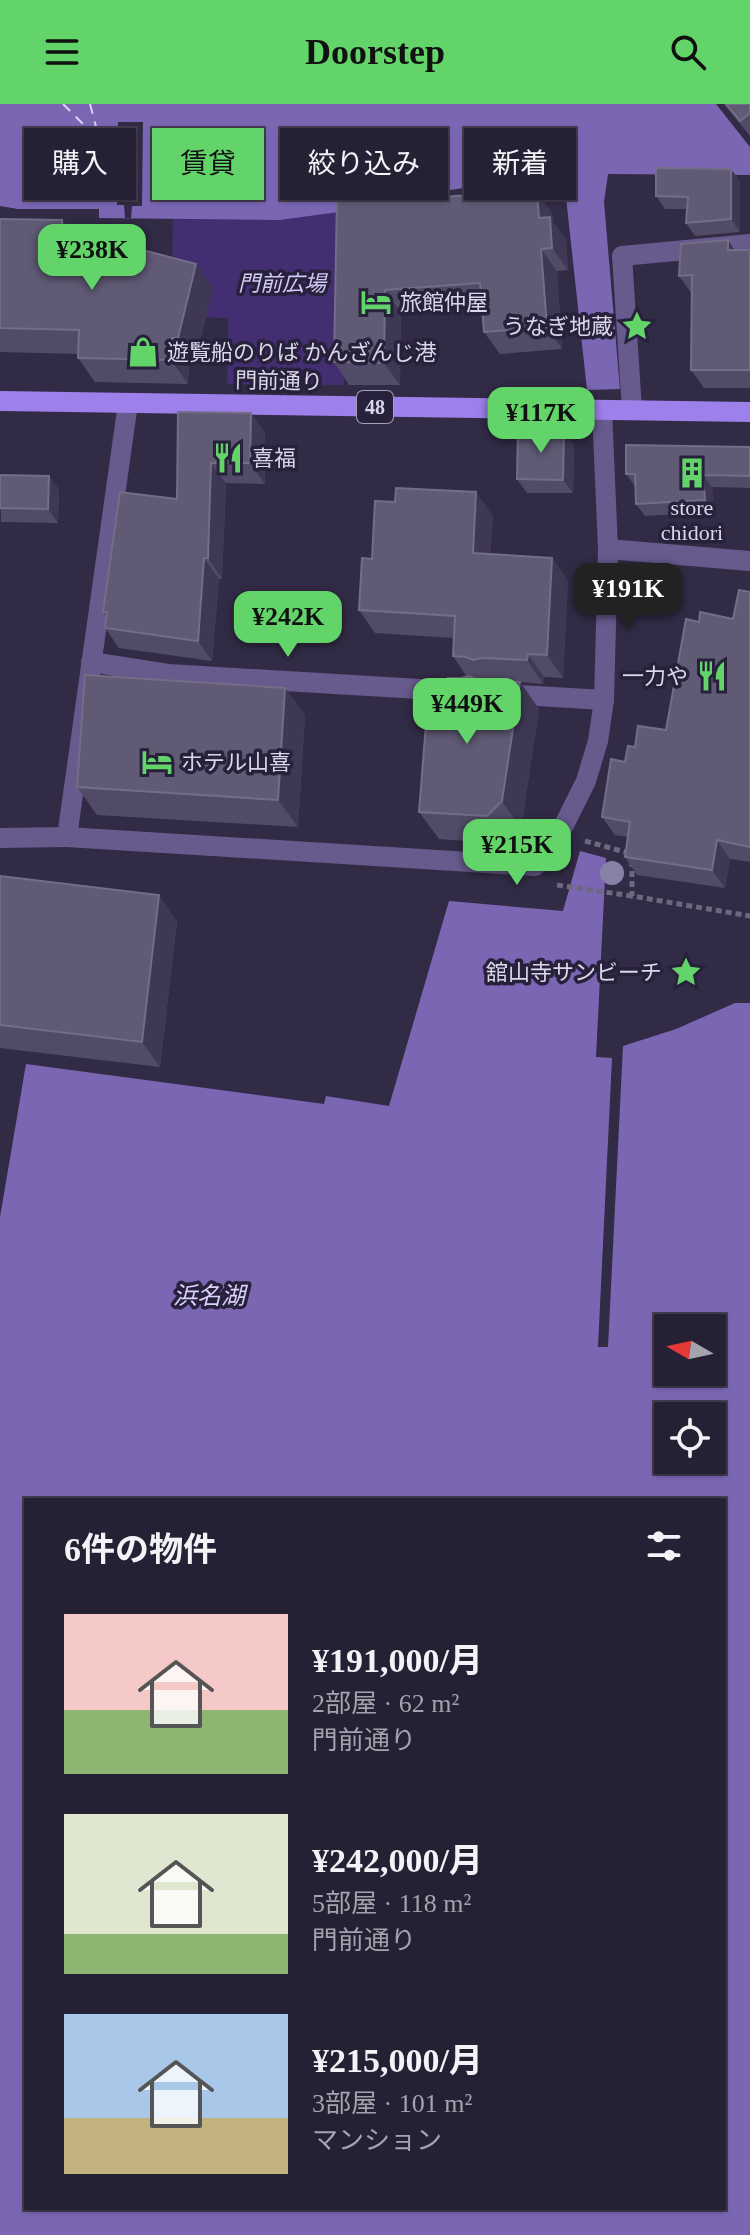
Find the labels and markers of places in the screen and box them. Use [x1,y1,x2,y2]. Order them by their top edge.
pin: ¥238K [36,224,148,292]
hotel icon: 旅館仲屋 [359,285,393,319]
place label: 旅館仲屋 [400,290,488,315]
place icon: うなぎ地蔵 [620,309,654,343]
place label: うなぎ地蔵 [503,314,613,339]
shop icon: 遊覧船のりば かんざんじ港 [126,335,160,369]
place label: 遊覧船のりば かんざんじ港 [167,340,437,365]
pin: ¥117K [485,387,597,455]
restaurant icon: 喜福 [211,441,245,475]
place label: 喜福 [252,446,296,471]
building icon: store chidori [675,456,709,490]
place label: store chidori [661,495,723,545]
pin: ¥191K [572,563,684,631]
pin: ¥242K [232,591,344,659]
restaurant icon: 一力や [695,659,729,693]
place label: 一力や [622,664,688,689]
pin: ¥449K [411,678,523,746]
hotel icon: ホテル山喜 [140,745,174,779]
place label: ホテル山喜 [181,750,291,775]
pin: ¥215K [461,819,573,887]
place icon: 舘山寺サンビーチ [669,955,703,989]
place label: 舘山寺サンビーチ [486,960,662,985]

